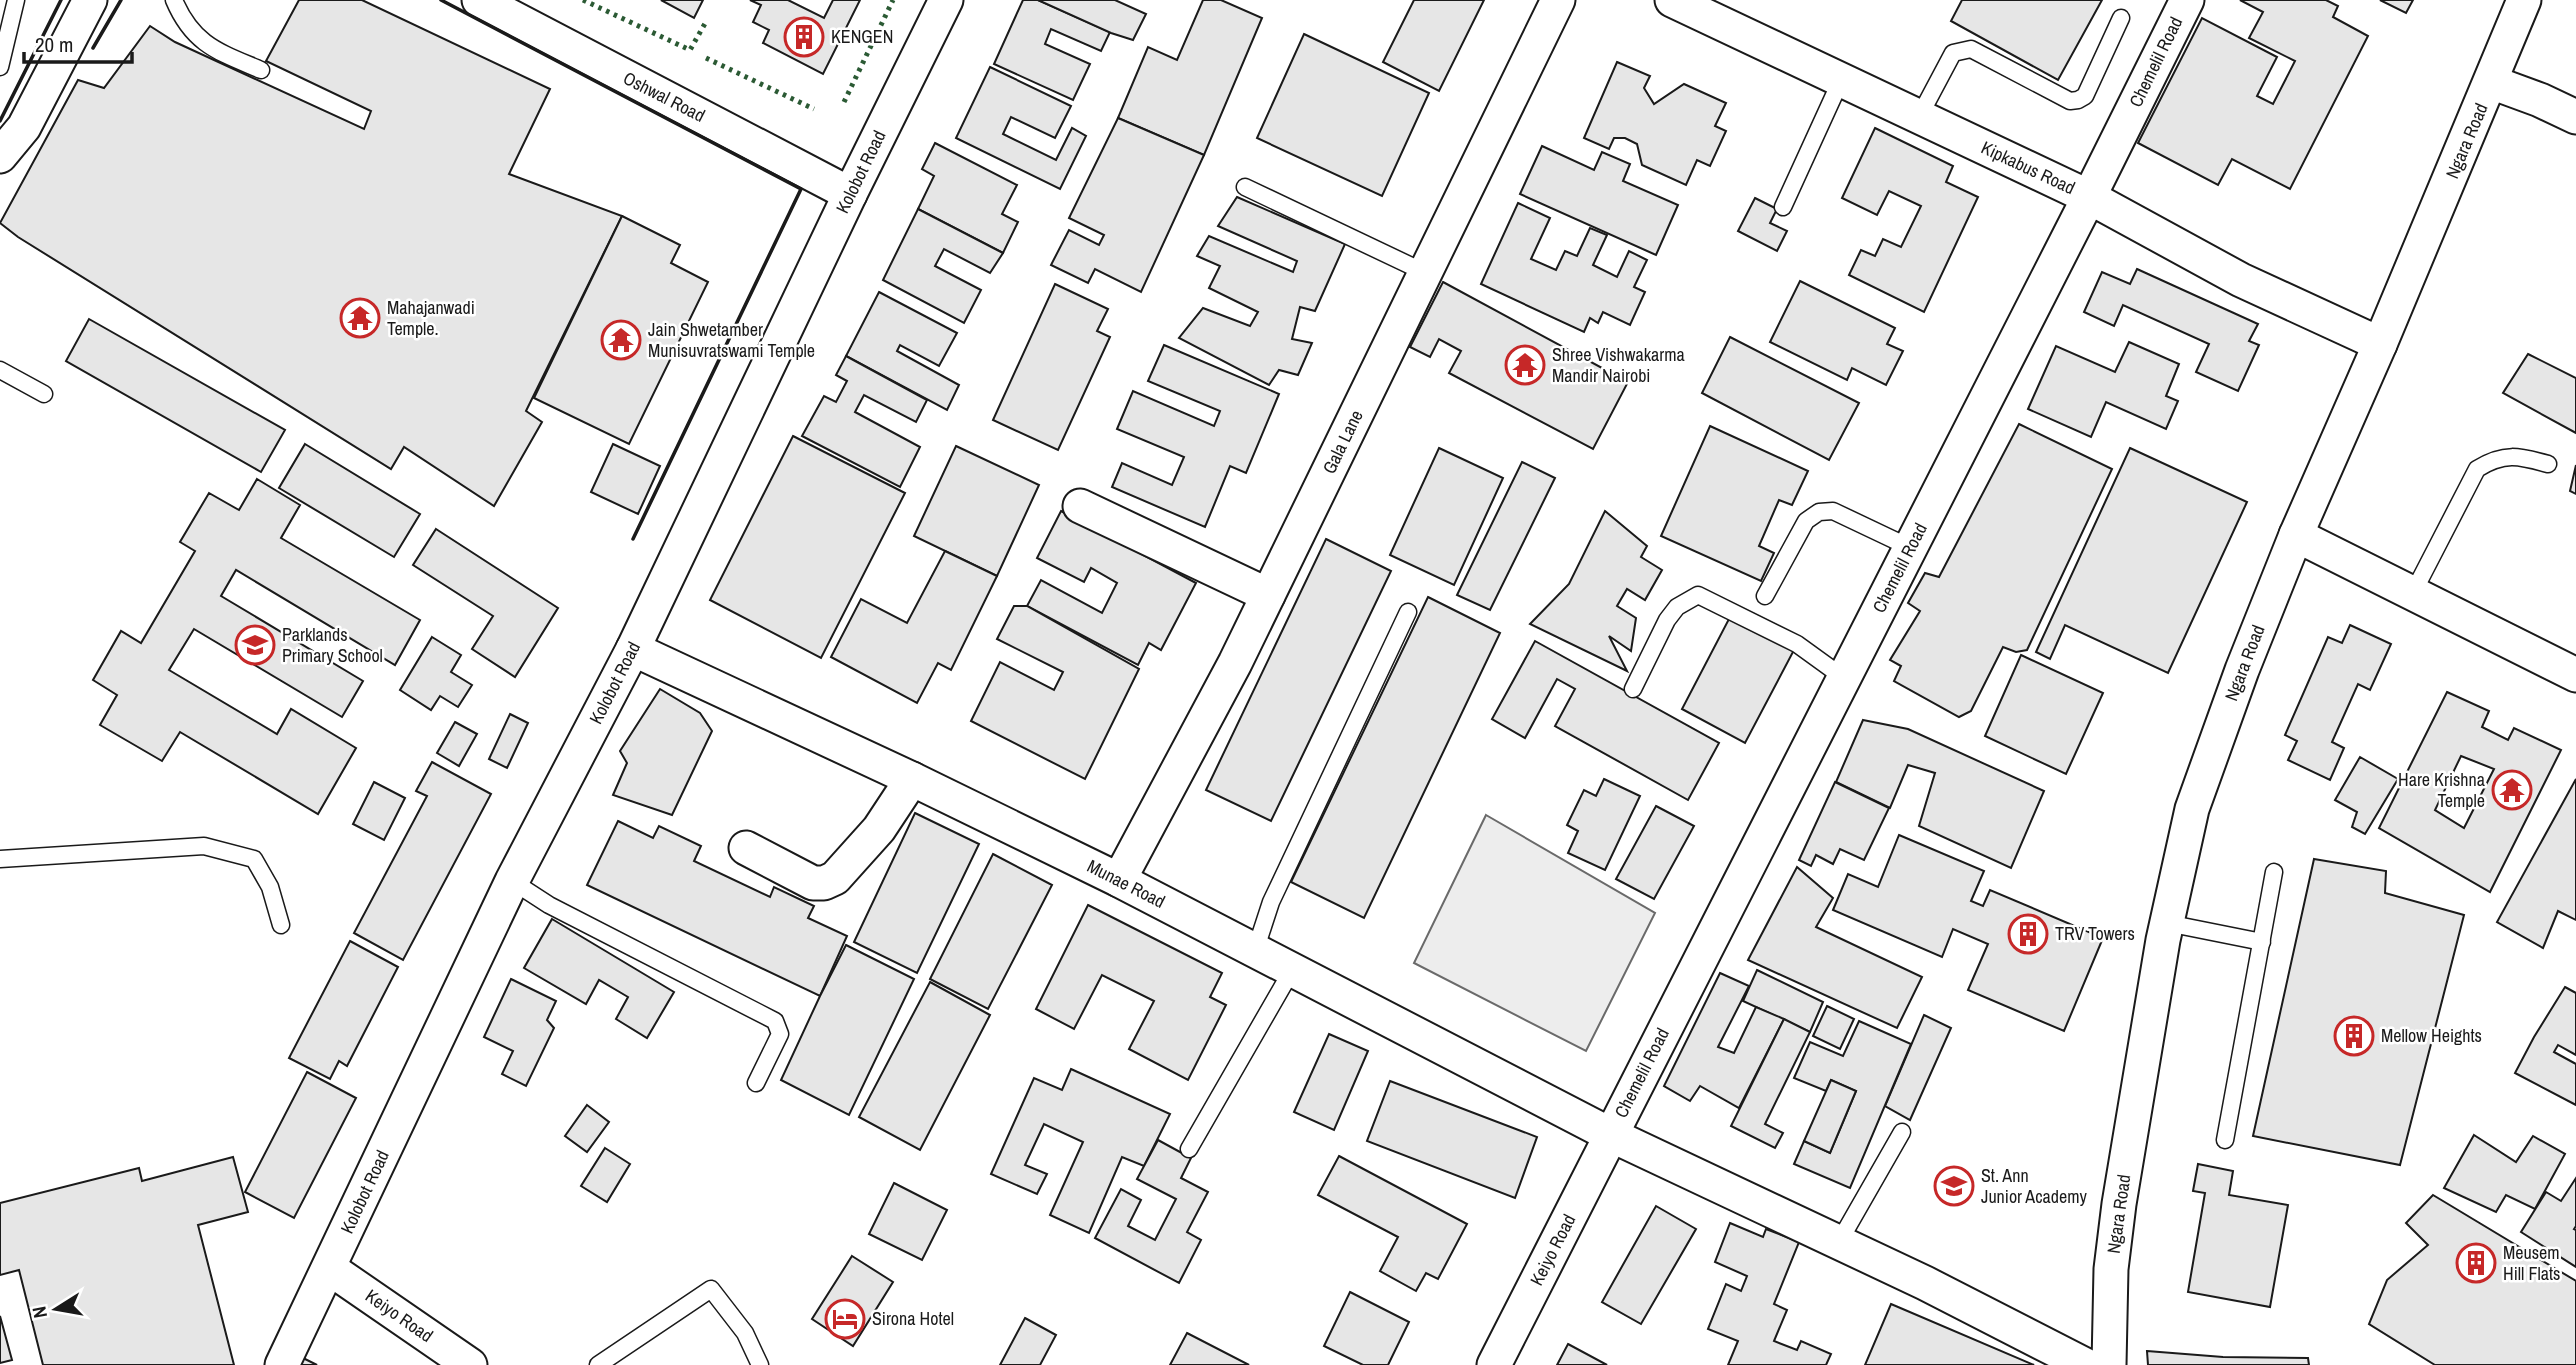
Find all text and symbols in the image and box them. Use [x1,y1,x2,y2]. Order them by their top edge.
street label: Chemelil Road [2123,12,2188,111]
building icon: KENGEN [783,16,825,58]
scale bar [24,21,133,65]
place label: KENGEN [831,24,893,49]
text: 20 m [35,30,73,59]
street label: Oshwal Road [619,65,709,128]
street label: Ngara Road [2439,99,2494,182]
street label: Kolobot Road [830,126,891,217]
street label: Kipkabus Road [1977,135,2079,200]
place label: Mahajanwadi Temple. [387,295,475,341]
temple icon: Mahajanwadi Temple. [339,297,381,339]
place label: Jain Shwetamber Munisuvratswami Temple [648,317,815,363]
temple icon: Jain Shwetamber Munisuvratswami Temple [600,319,642,361]
place label: Shree Vishwakarma Mandir Nairobi [1552,342,1685,388]
temple icon: Shree Vishwakarma Mandir Nairobi [1504,344,1546,386]
street label: Gala Lane [1316,406,1369,478]
street label: Chemelil Road [1866,519,1933,617]
street label: Ngara Road [2219,621,2270,704]
place label: Parklands Primary School [282,622,383,668]
school or university icon: Parklands Primary School [234,624,276,666]
street label: Kolobot Road [583,637,646,728]
place label: Hare Krishna Temple [2398,767,2485,813]
temple icon: Hare Krishna Temple [2491,769,2533,811]
street label: Munae Road [1083,853,1170,914]
building icon: TRV Towers [2007,913,2049,955]
place label: TRV Towers [2055,921,2135,946]
building icon: Mellow Heights [2333,1015,2375,1057]
place label: Mellow Heights [2381,1023,2482,1048]
street label: Chemelil Road [1608,1024,1675,1122]
street label: Kolobot Road [334,1146,395,1238]
place label: St. Ann Junior Academy [1981,1163,2087,1209]
school or university icon: St. Ann Junior Academy [1933,1165,1975,1207]
street label: Ngara Road [2101,1173,2136,1255]
street label: Keiyo Road [1524,1210,1581,1290]
place label: Meusem Hill Flats [2503,1240,2560,1286]
building icon: Meusem Hill Flats [2455,1242,2497,1284]
north arrow [21,1274,91,1344]
street label: Keiyo Road [361,1283,438,1348]
hotel icon: Sirona Hotel [824,1298,866,1340]
text: N [25,1304,53,1320]
place label: Sirona Hotel [872,1306,954,1331]

